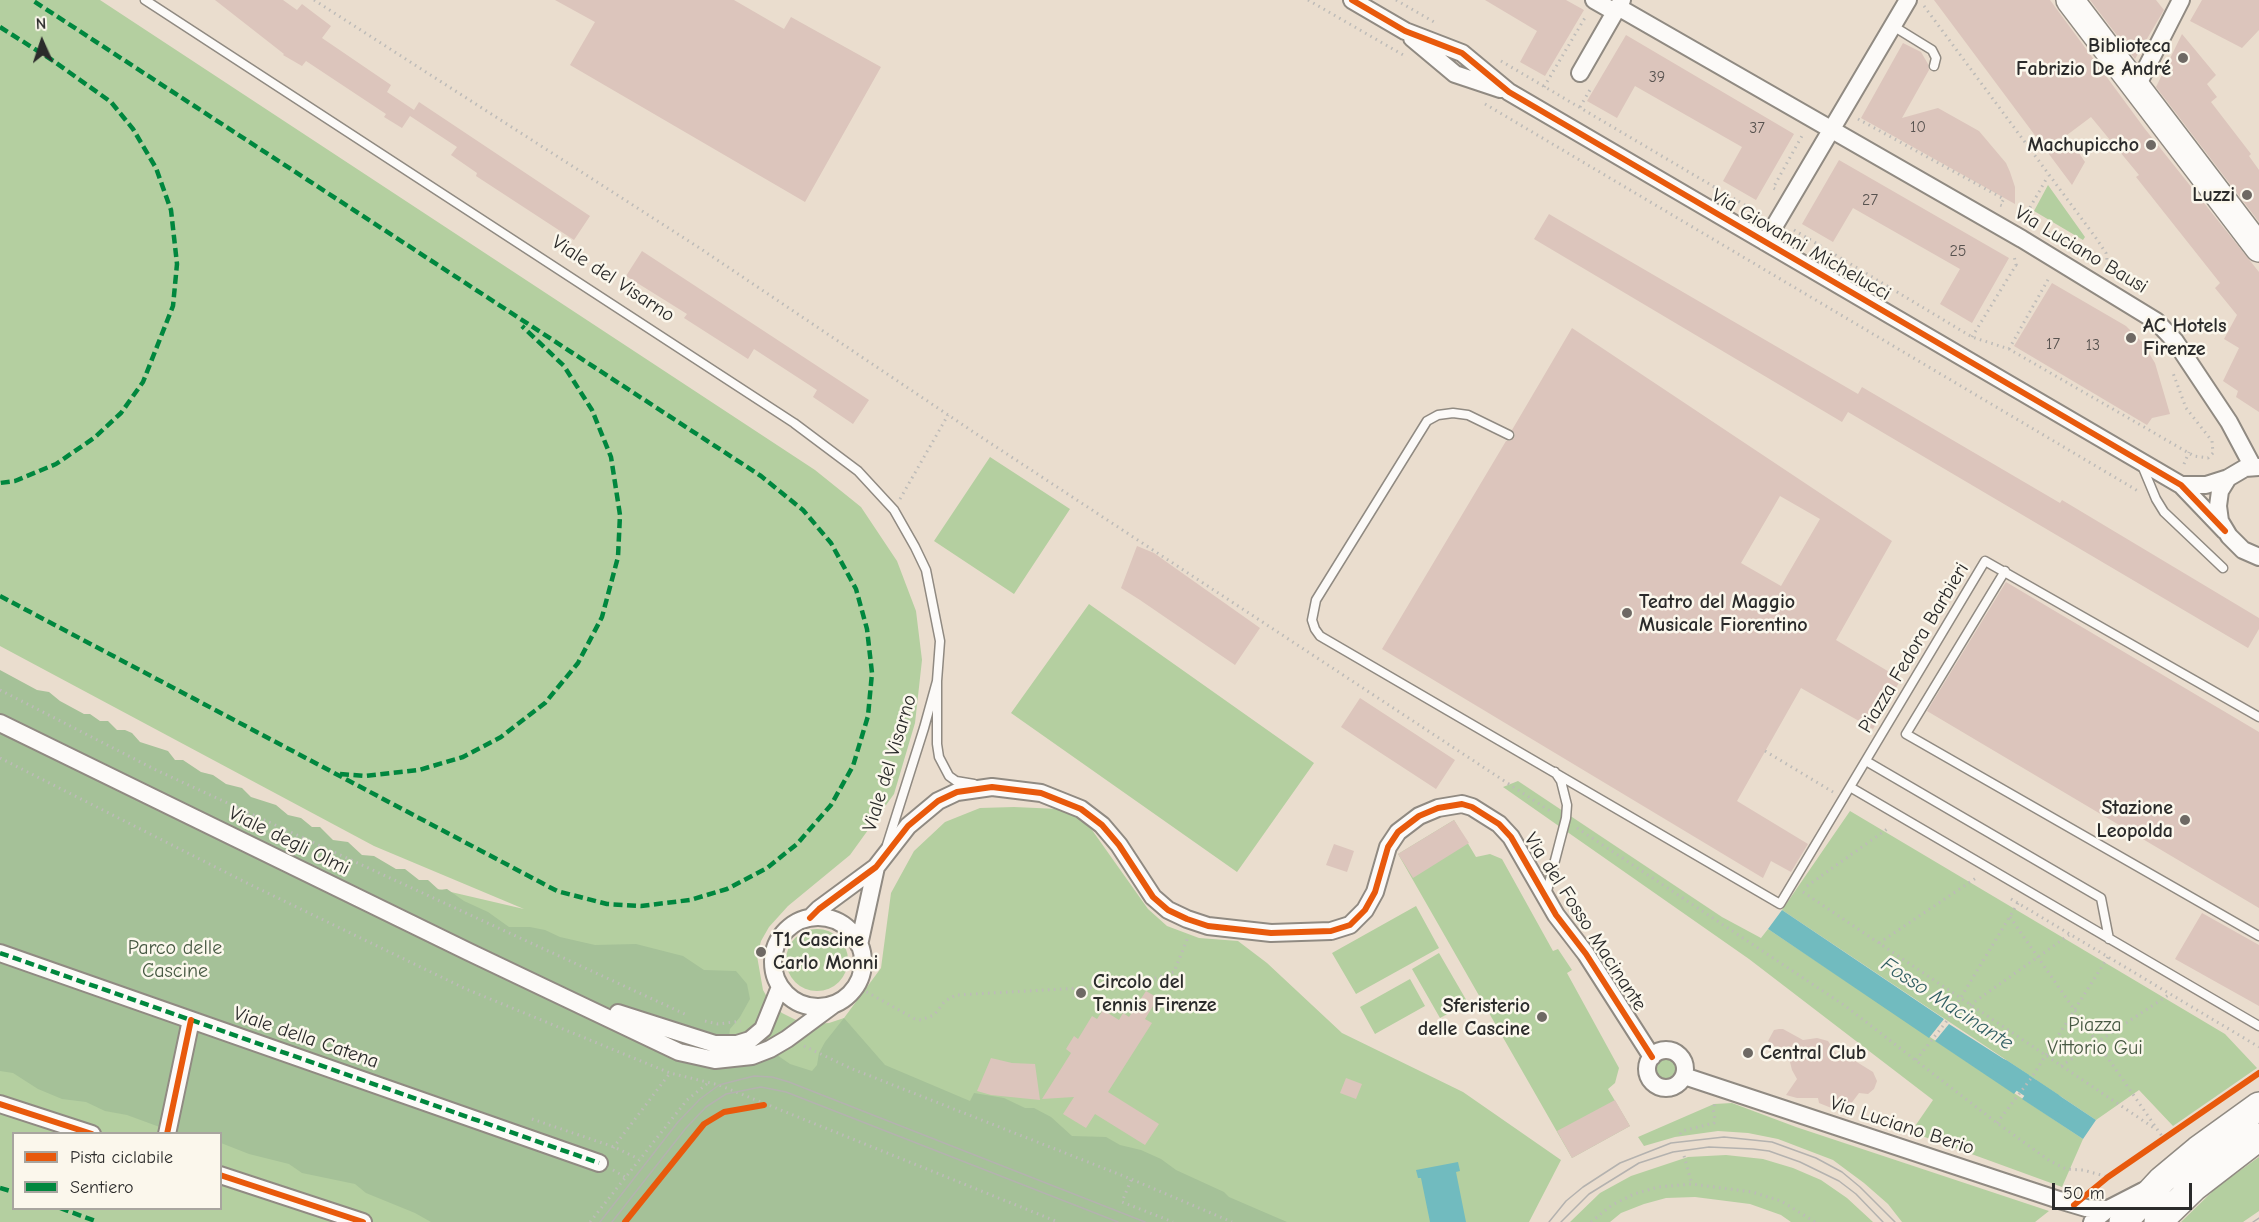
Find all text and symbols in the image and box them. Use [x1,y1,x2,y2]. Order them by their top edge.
north arrow [12,12,72,72]
text: N [35,15,47,33]
place label: Biblioteca Fabrizio De André [2016,34,2171,81]
marker: Biblioteca Fabrizio De André [2176,51,2190,65]
house number: 39 [1649,67,1665,87]
house number: 10 [1910,117,1926,137]
house number: 37 [1749,118,1765,138]
place label: Machupiccho [2027,133,2139,157]
marker: Machupiccho [2144,138,2158,152]
place label: Luzzi [2192,183,2235,207]
street label: Via Giovanni Michelucci [1707,184,1895,306]
marker: Luzzi [2240,188,2254,202]
house number: 27 [1862,190,1878,210]
street label: Via Luciano Bausi [2010,201,2152,299]
street label: Viale del Visarno [547,230,679,328]
house number: 25 [1949,241,1967,261]
place label: AC Hotels Firenze [2143,314,2226,361]
marker: AC Hotels Firenze [2124,331,2138,345]
house number: 17 [2046,334,2060,354]
house number: 13 [2086,335,2100,355]
street label: Piazza Fedora Barbieri [1854,558,1974,738]
place label: Teatro del Maggio Musicale Fiorentino [1639,590,1808,637]
marker: Teatro del Maggio Musicale Fiorentino [1620,606,1634,620]
street label: Viale del Visarno [858,692,922,834]
place label: Stazione Leopolda [2097,796,2173,843]
street label: Viale degli Olmi [225,801,353,881]
marker: Stazione Leopolda [2178,813,2192,827]
street label: Via del Fosso Macinante [1518,828,1652,1016]
place label: T1 Cascine Carlo Monni [773,928,878,975]
park label: Parco delle Cascine [128,936,222,983]
marker: T1 Cascine Carlo Monni [754,945,768,959]
water label: Fosso Macinante [1876,952,2018,1056]
place label: Circolo del Tennis Firenze [1093,970,1217,1017]
marker: Circolo del Tennis Firenze [1074,986,1088,1000]
place label: Sferisterio delle Cascine [1418,994,1530,1041]
street label: Viale della Catena [230,1002,382,1074]
marker: Sferisterio delle Cascine [1535,1010,1549,1024]
park label: Piazza Vittorio Gui [2047,1013,2143,1060]
place label: Central Club [1760,1041,1866,1065]
marker: Central Club [1741,1046,1755,1060]
street label: Via Luciano Berio [1827,1091,1977,1161]
legend [12,1132,222,1210]
text: Pista ciclabile [70,1147,173,1168]
scale bar [2055,1171,2194,1209]
text: Sentiero [70,1177,134,1198]
text: 50 m [2063,1183,2105,1204]

